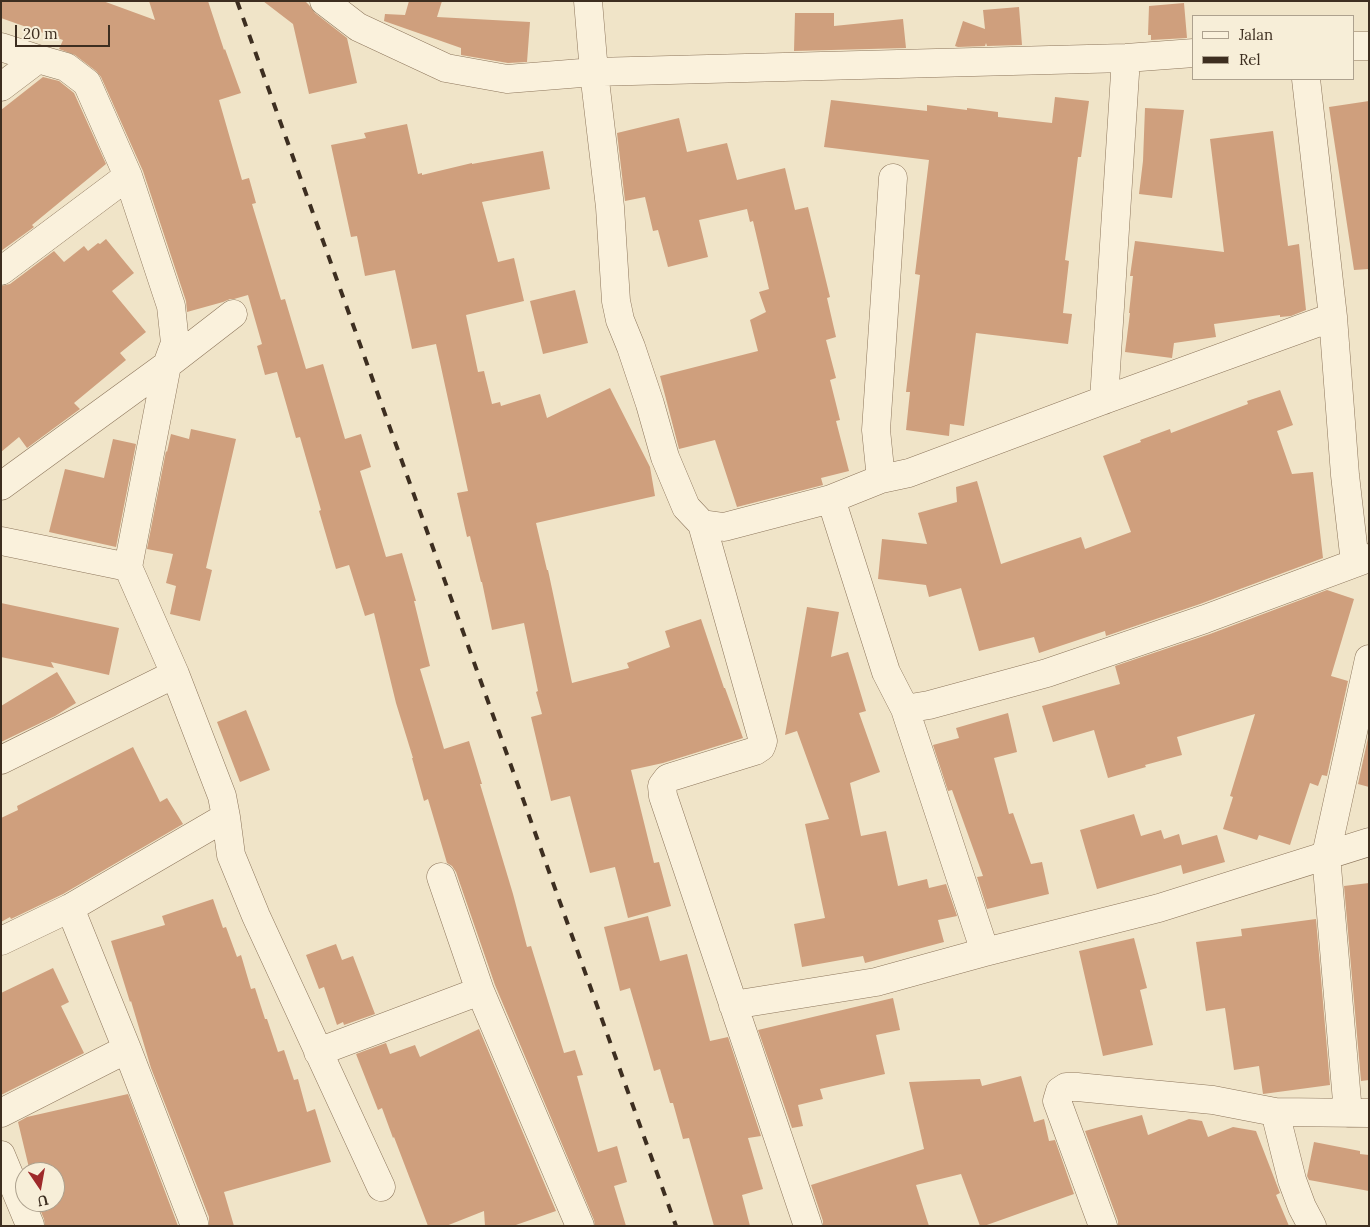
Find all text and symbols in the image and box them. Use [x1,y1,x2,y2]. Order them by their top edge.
scale bar [18,15,112,47]
legend [1192,15,1355,80]
text: 20 m [23,24,58,43]
text: Jalan [1239,25,1273,44]
text: Rel [1239,50,1261,69]
north arrow [15,1162,65,1212]
text: U [36,1191,50,1211]

